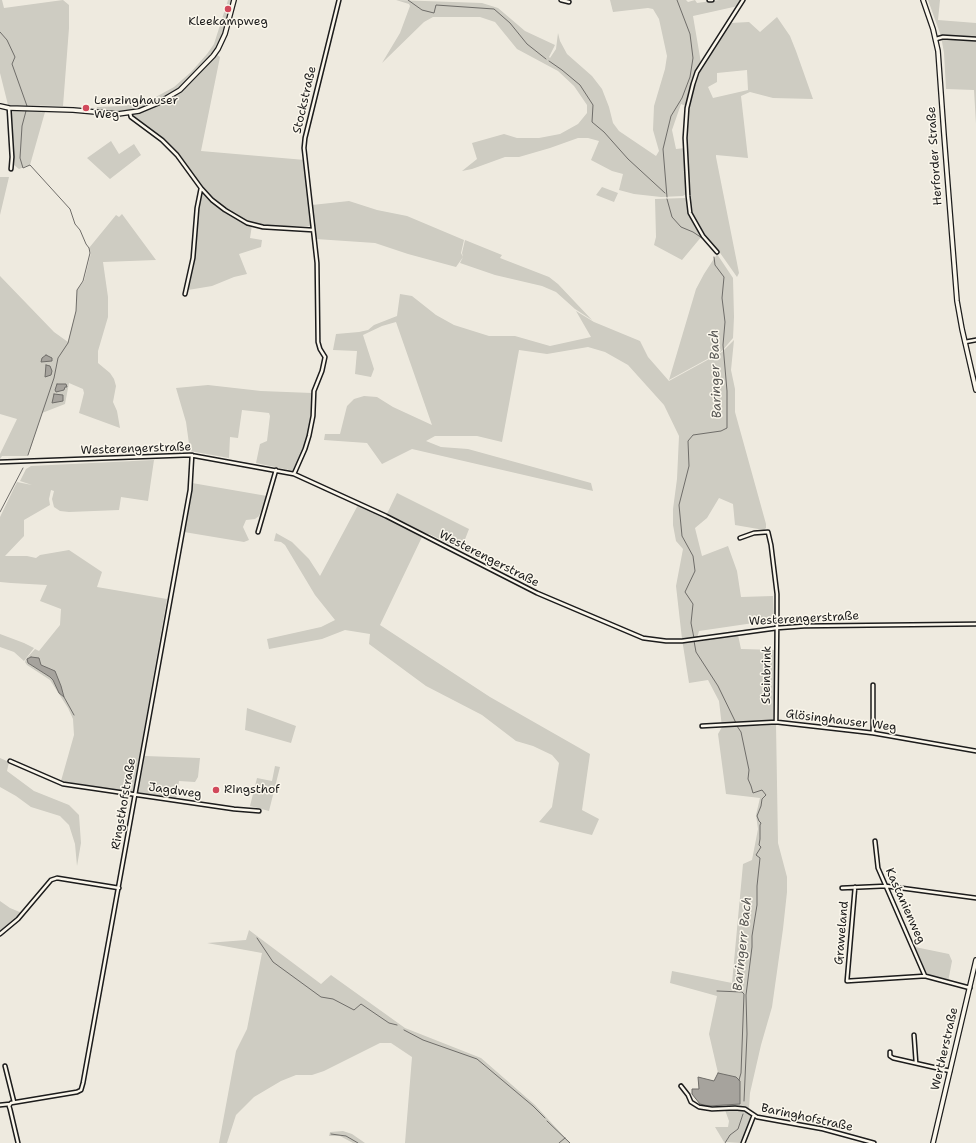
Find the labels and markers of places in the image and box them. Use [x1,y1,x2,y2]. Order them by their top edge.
marker: Kleekampweg [223,4,233,14]
place label: Kleekampweg [188,15,268,29]
place label: Lenzinghauser Weg [94,94,178,122]
marker: Lenzinghauser Weg [81,103,91,113]
place label: Ringsthof [224,783,280,797]
marker: Ringsthof [211,785,221,795]

